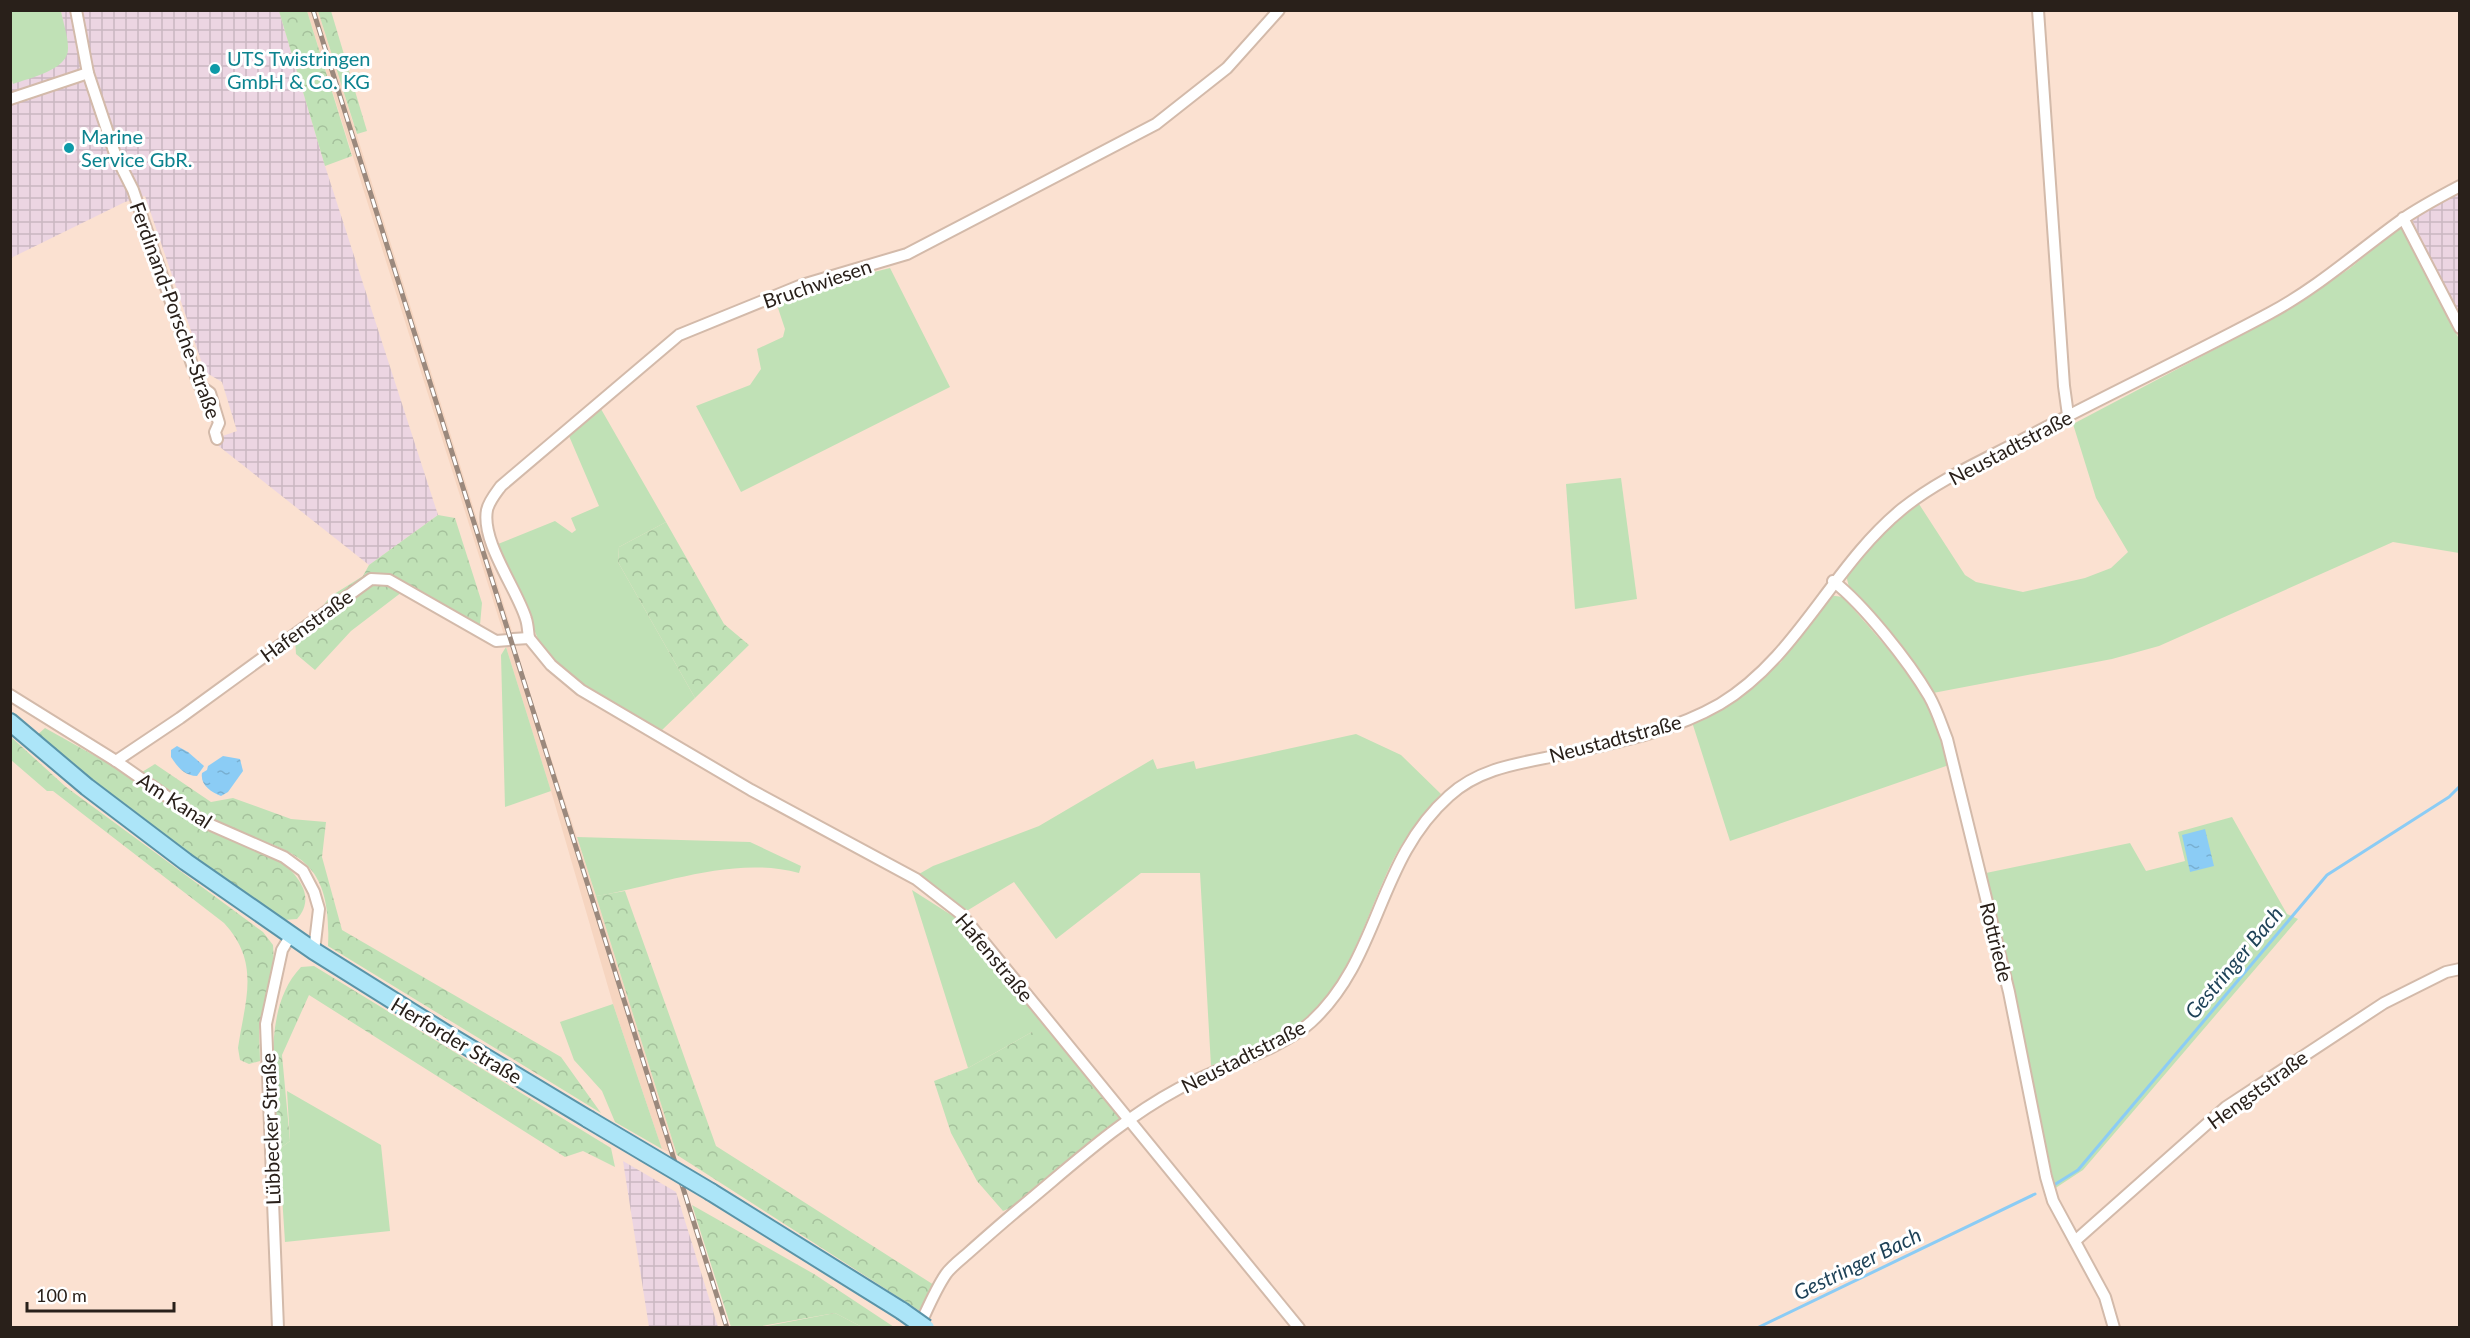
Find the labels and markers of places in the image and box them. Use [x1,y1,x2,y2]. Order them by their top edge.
place label: UTS Twistringen GmbH & Co. KG [227,46,370,93]
marker: UTS Twistringen GmbH & Co. KG [208,62,222,76]
place label: Marine Service GbR. [81,124,192,171]
marker: Marine Service GbR. [62,141,76,155]

